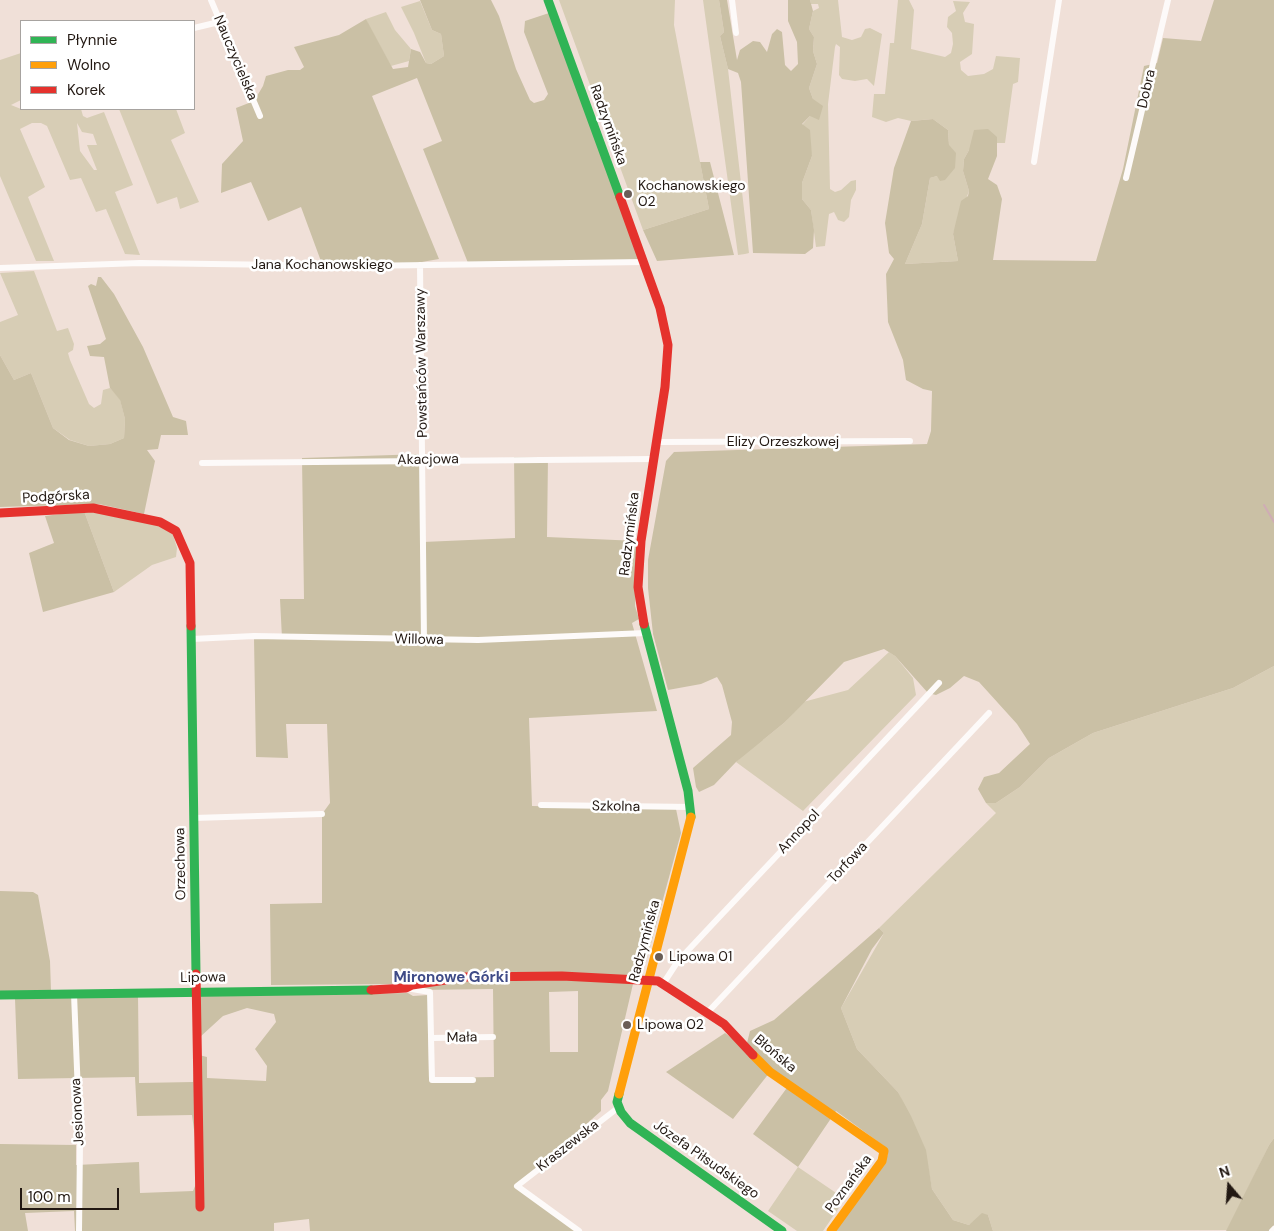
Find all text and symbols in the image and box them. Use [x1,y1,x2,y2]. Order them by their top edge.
street label: Nauczycielska [210,13,260,103]
legend [20,20,195,110]
text: Płynnie [67,30,117,50]
text: Wolno [67,55,111,75]
street label: Dobra [1134,68,1160,110]
text: Korek [67,80,106,100]
street label: Radzymińska [586,83,630,167]
place label: Kochanowskiego 02 [638,178,746,210]
marker: Kochanowskiego 02 [622,188,634,200]
street label: Jana Kochanowskiego [251,257,393,273]
street label: Powstańców Warszawy [412,288,432,438]
street label: Elizy Orzeszkowej [727,434,839,450]
street label: Akacjowa [397,451,459,469]
street label: Podgórska [22,487,90,507]
street label: Radzymińska [617,491,643,577]
street label: Willowa [394,631,444,649]
street label: Szkolna [592,798,640,816]
street label: Annopol [774,807,824,857]
street label: Orzechowa [172,828,190,900]
street label: Torfowa [825,839,871,887]
street label: Radzymińska [626,898,664,984]
place label: Lipowa 01 [669,949,732,965]
marker: Lipowa 01 [653,951,665,963]
street label: Lipowa [180,969,226,987]
district label: Mironowe Górki [393,969,509,987]
place label: Lipowa 02 [637,1017,704,1033]
marker: Lipowa 02 [621,1019,633,1031]
street label: Mała [447,1029,477,1047]
street label: Błońska [750,1032,800,1076]
street label: Jesionowa [68,1078,88,1146]
street label: Kraszewska [534,1116,602,1176]
street label: Józefa Piłsudskiego [650,1117,762,1203]
street label: Poznańska [822,1152,876,1216]
north arrow [1204,1161,1254,1211]
text: N [1217,1162,1232,1182]
scale bar [22,1178,121,1210]
text: 100 m [28,1187,71,1207]

